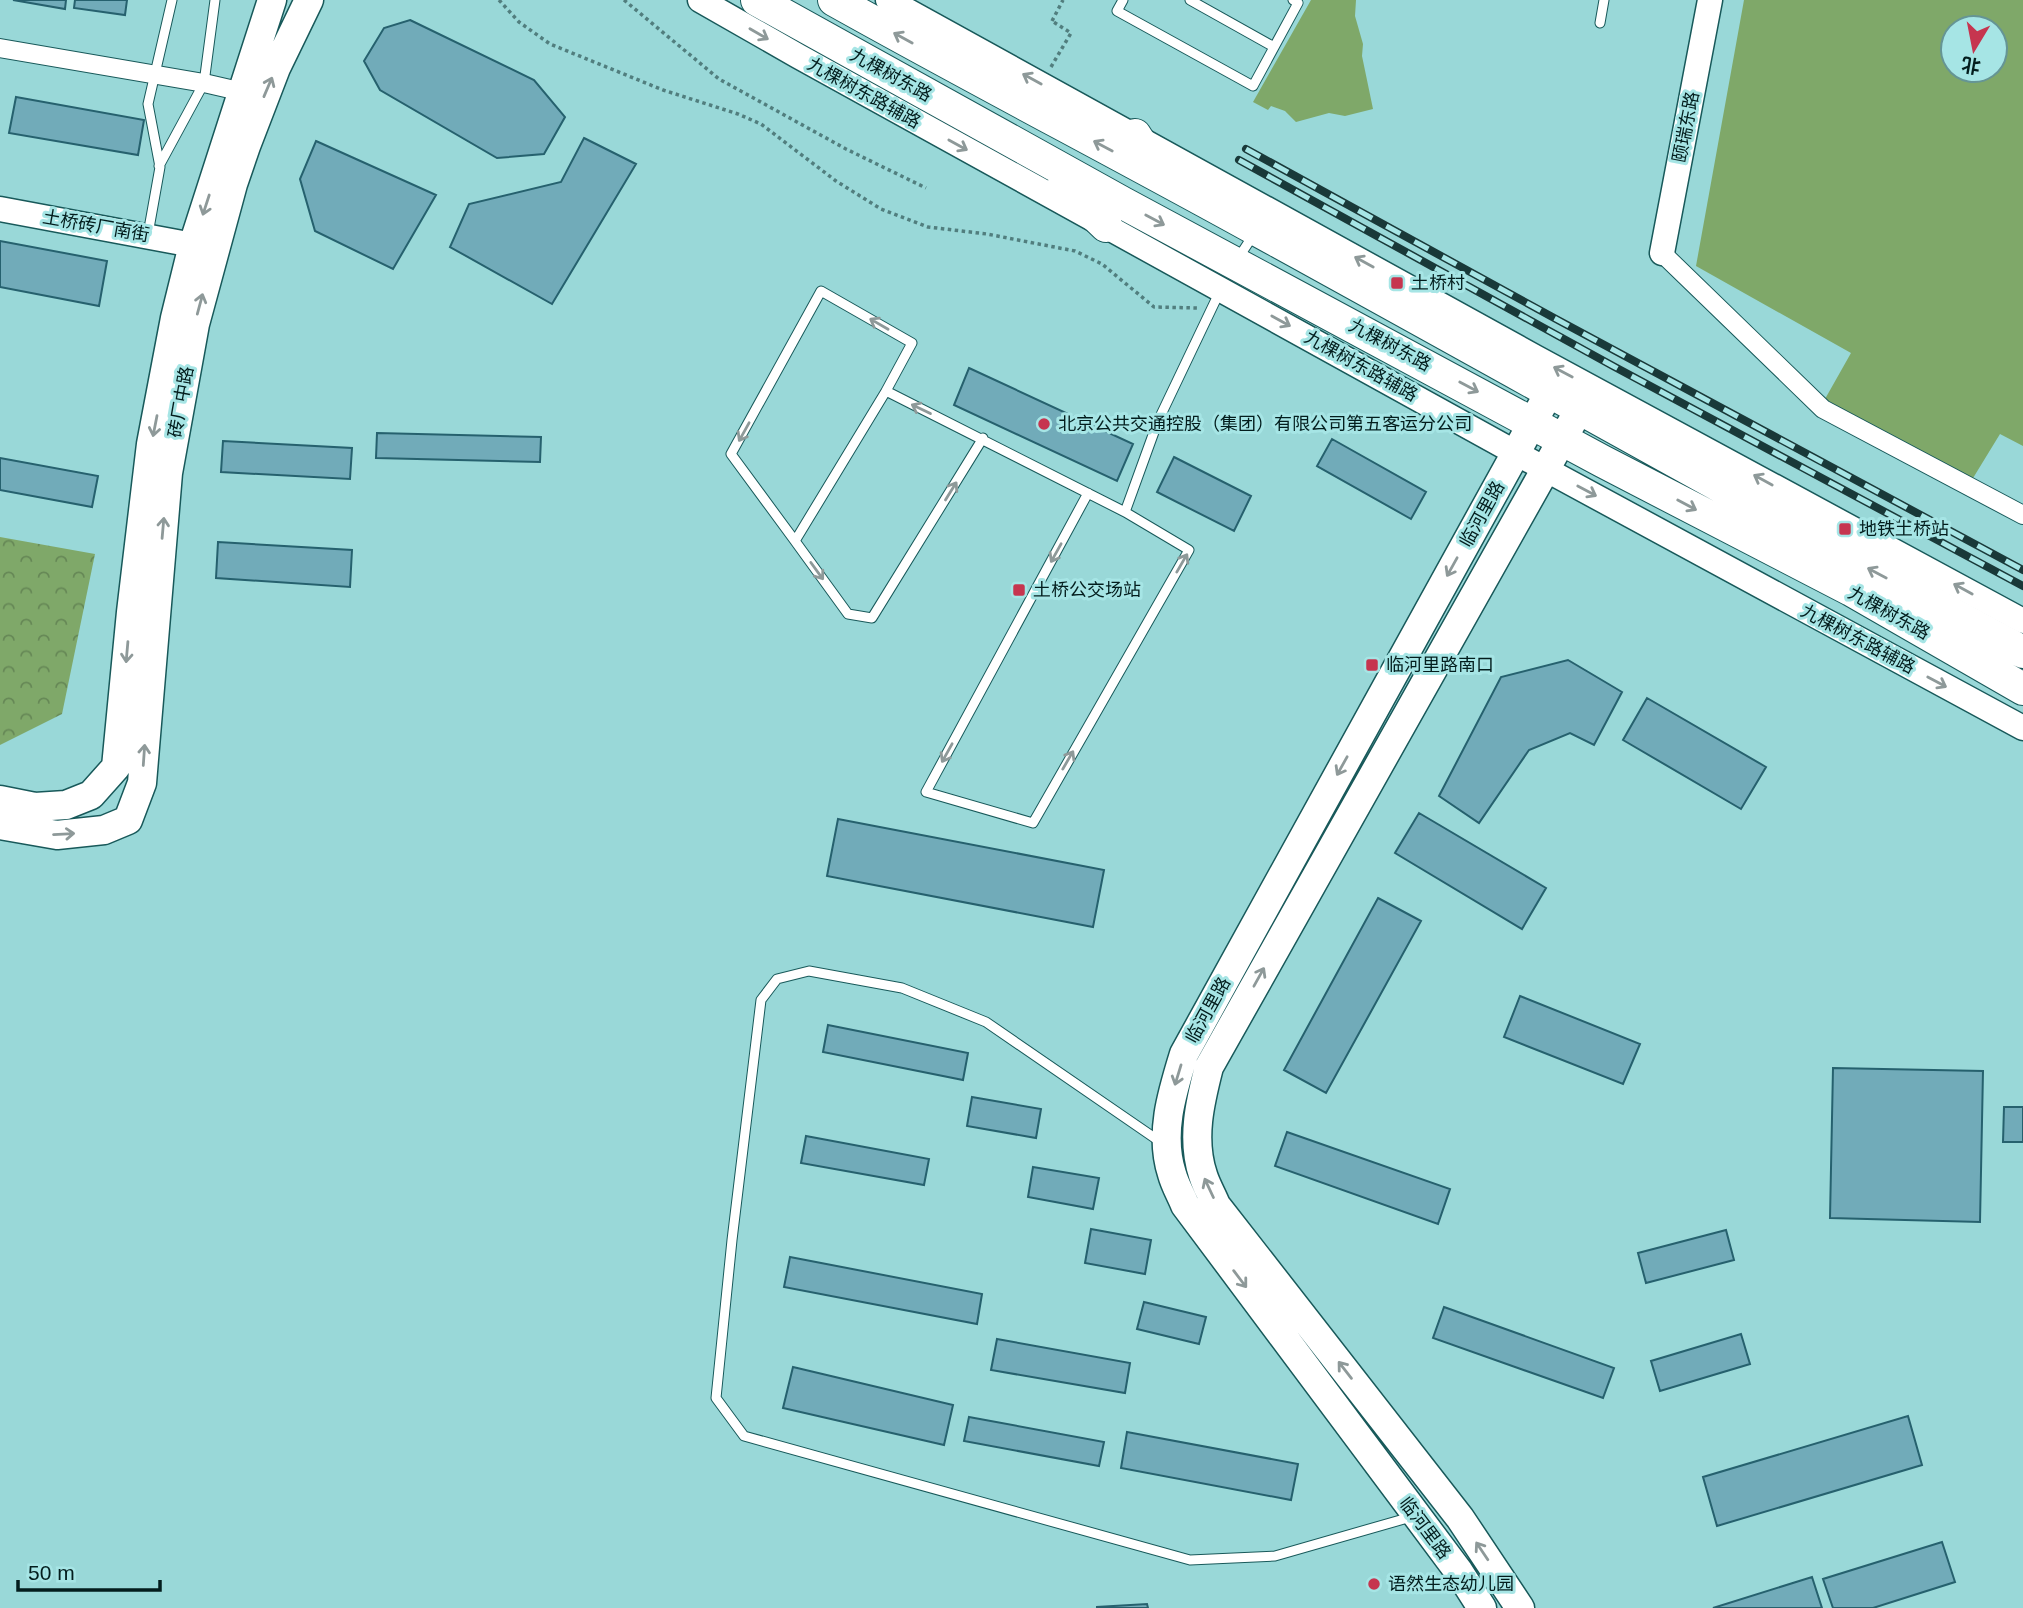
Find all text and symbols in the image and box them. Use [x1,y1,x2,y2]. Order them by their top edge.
north arrow [1939,14,2009,84]
one-way arrow [749,27,769,41]
one-way arrow [893,31,913,45]
street label: 九棵树东路 [847,44,935,106]
text: 北 [1960,53,1982,77]
street label: 九棵树东路辅路 [804,54,924,132]
one-way arrow [1022,71,1043,85]
one-way arrow [262,77,275,98]
street label: 颐瑞东路 [1669,90,1703,164]
one-way arrow [948,138,968,152]
one-way arrow [1093,139,1113,153]
one-way arrow [199,194,212,216]
street label: 土桥砖厂南街 [41,207,151,245]
one-way arrow [1144,214,1165,227]
one-way arrow [1354,255,1375,268]
place label: 土桥村 [1411,273,1465,293]
marker: 土桥村 [1389,275,1405,291]
one-way arrow [194,293,207,316]
one-way arrow [1270,314,1290,328]
street label: 九棵树东路 [1346,315,1434,375]
one-way arrow [870,317,890,331]
street label: 九棵树东路辅路 [1301,327,1421,405]
street label: 砖厂中路 [165,365,197,439]
one-way arrow [1553,365,1574,378]
one-way arrow [1458,381,1478,395]
one-way arrow [911,401,932,414]
one-way arrow [147,414,161,437]
place label: 北京公共交通控股（集团）有限公司第五客运分公司 [1058,414,1472,434]
marker: 北京公共交通控股（集团）有限公司第五客运分公司 [1036,416,1052,432]
one-way arrow [736,421,750,441]
one-way arrow [1753,473,1774,486]
street label: 临河里路 [1456,478,1508,550]
one-way arrow [944,481,958,501]
one-way arrow [1576,485,1596,499]
one-way arrow [1676,499,1697,512]
one-way arrow [157,517,170,540]
place label: 地铁土桥站 [1859,519,1949,539]
marker: 地铁土桥站 [1837,521,1853,537]
one-way arrow [1049,542,1062,563]
one-way arrow [1175,554,1189,574]
one-way arrow [1445,556,1458,577]
one-way arrow [809,561,824,580]
one-way arrow [1867,566,1887,580]
place label: 土桥公交场站 [1033,580,1141,600]
marker: 土桥公交场站 [1011,582,1027,598]
street label: 九棵树东路 [1845,582,1933,644]
one-way arrow [1953,582,1974,595]
street label: 九棵树东路辅路 [1798,601,1918,677]
one-way arrow [121,640,134,663]
place label: 临河里路南口 [1386,655,1494,675]
marker: 临河里路南口 [1364,657,1380,673]
one-way arrow [1926,676,1947,689]
one-way arrow [940,742,954,762]
one-way arrow [138,744,151,766]
one-way arrow [1061,751,1075,771]
one-way arrow [1335,756,1349,776]
one-way arrow [53,827,75,840]
one-way arrow [1252,967,1266,987]
street label: 临河里路 [1182,974,1234,1046]
one-way arrow [1170,1063,1183,1085]
one-way arrow [1202,1178,1215,1199]
one-way arrow [1233,1269,1247,1288]
one-way arrow [1337,1361,1352,1380]
street label: 临河里路 [1395,1493,1455,1563]
one-way arrow [1475,1542,1489,1561]
scale bar [18,1548,159,1592]
text: 50 m [28,1561,75,1584]
place label: 语然生态幼儿园 [1388,1574,1514,1594]
marker: 语然生态幼儿园 [1366,1576,1382,1592]

